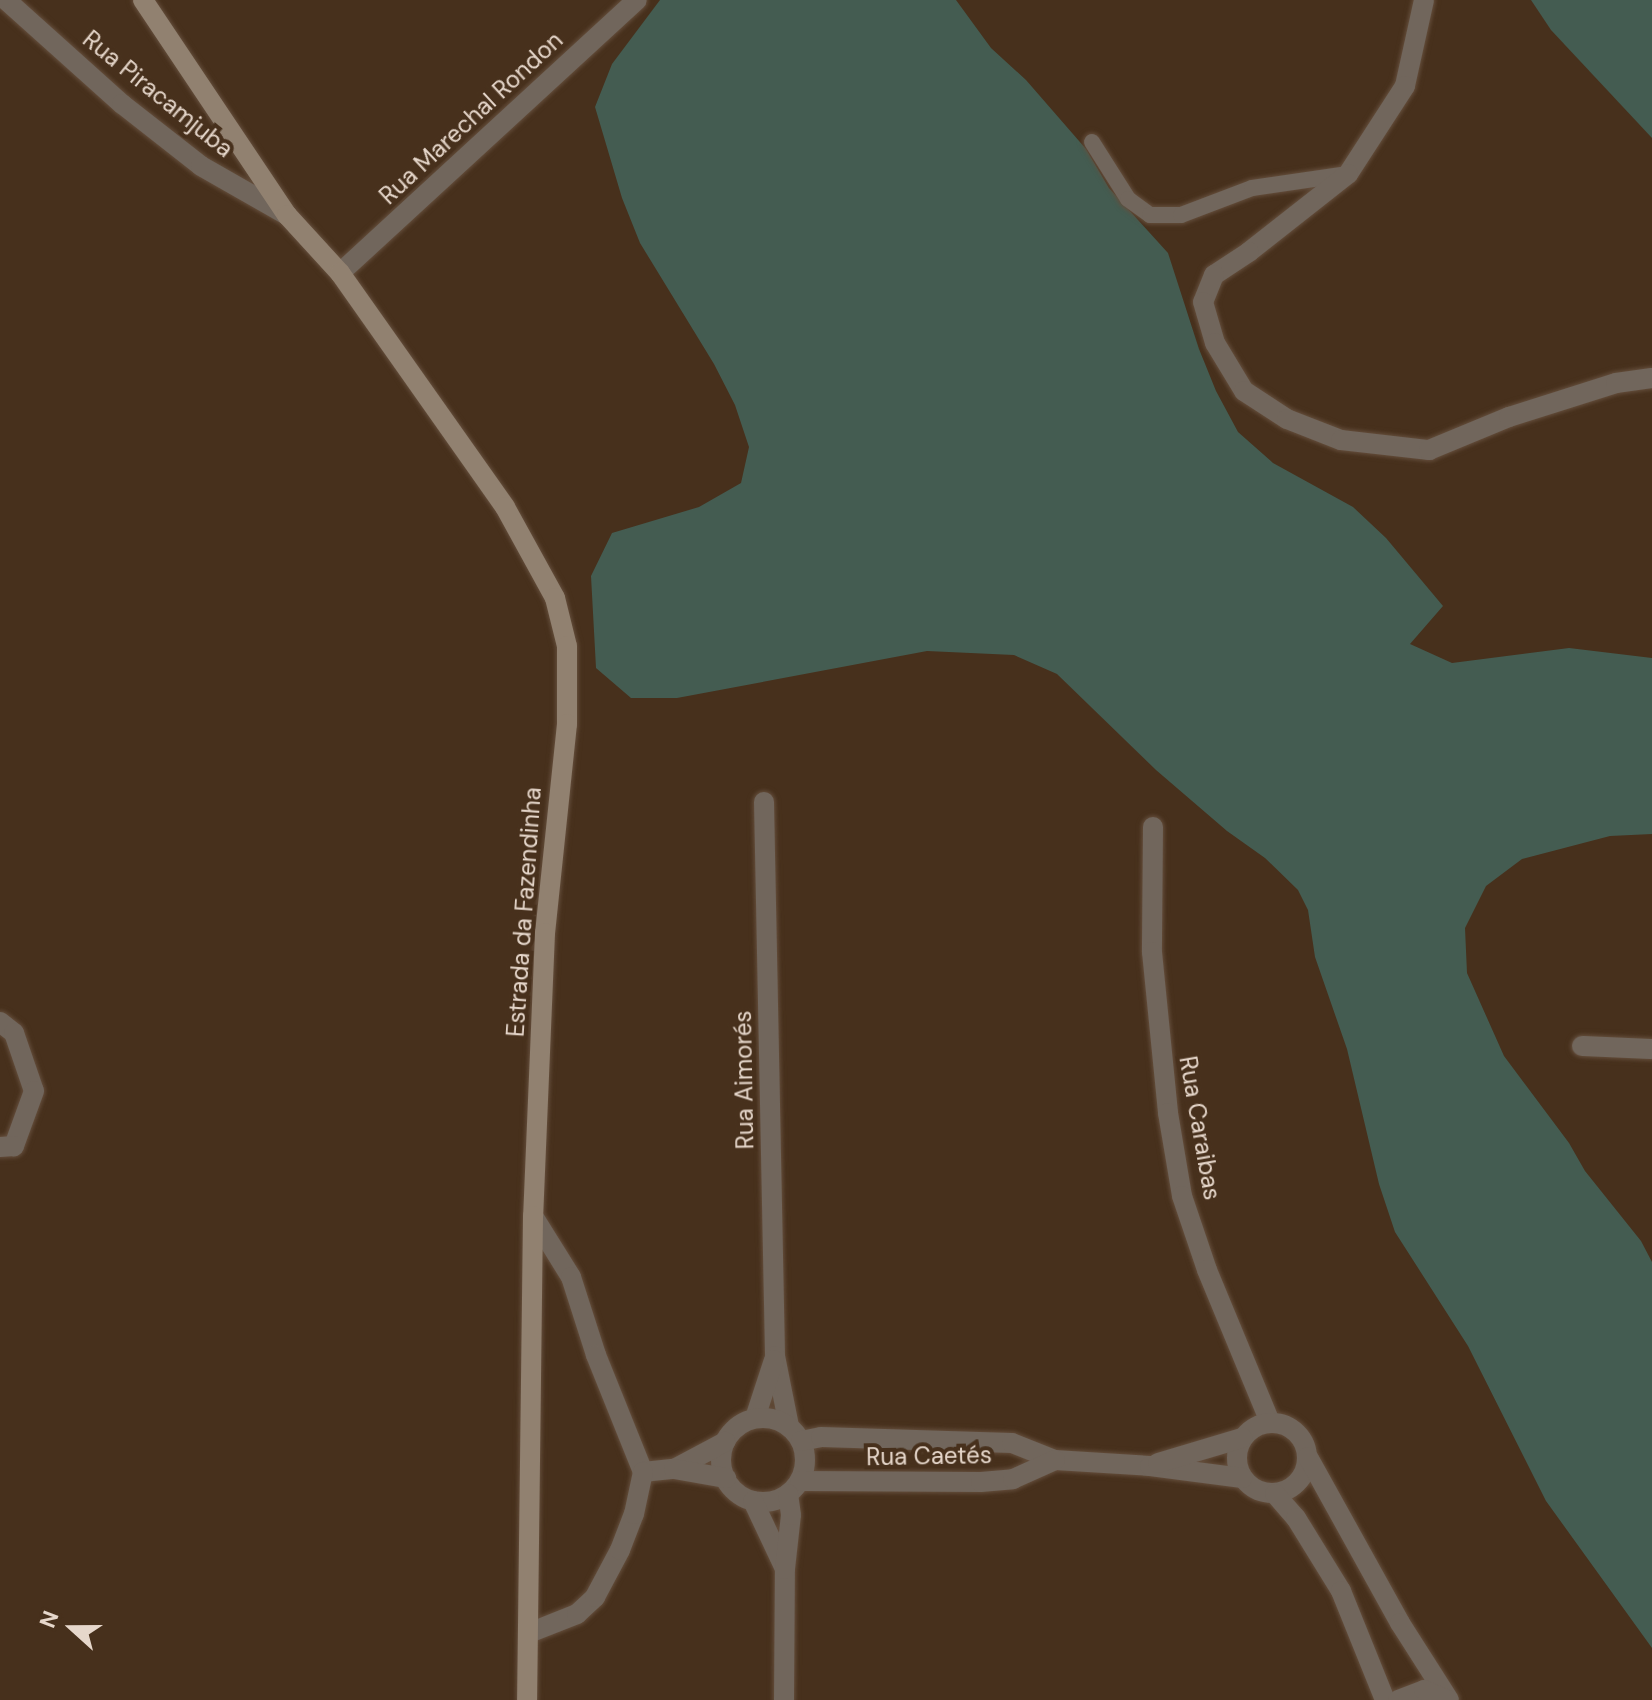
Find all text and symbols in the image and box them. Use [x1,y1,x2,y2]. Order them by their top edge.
street label: Rua Piracamjuba [77,25,239,163]
street label: Rua Marechal Rondon [374,26,568,210]
street label: Estrada da Fazendinha [501,786,547,1038]
street label: Rua Aimorés [728,1010,760,1150]
street label: Rua Caraibas [1173,1054,1227,1202]
street label: Rua Caetés [866,1441,992,1471]
north arrow [32,1588,112,1668]
text: N [33,1607,66,1632]

